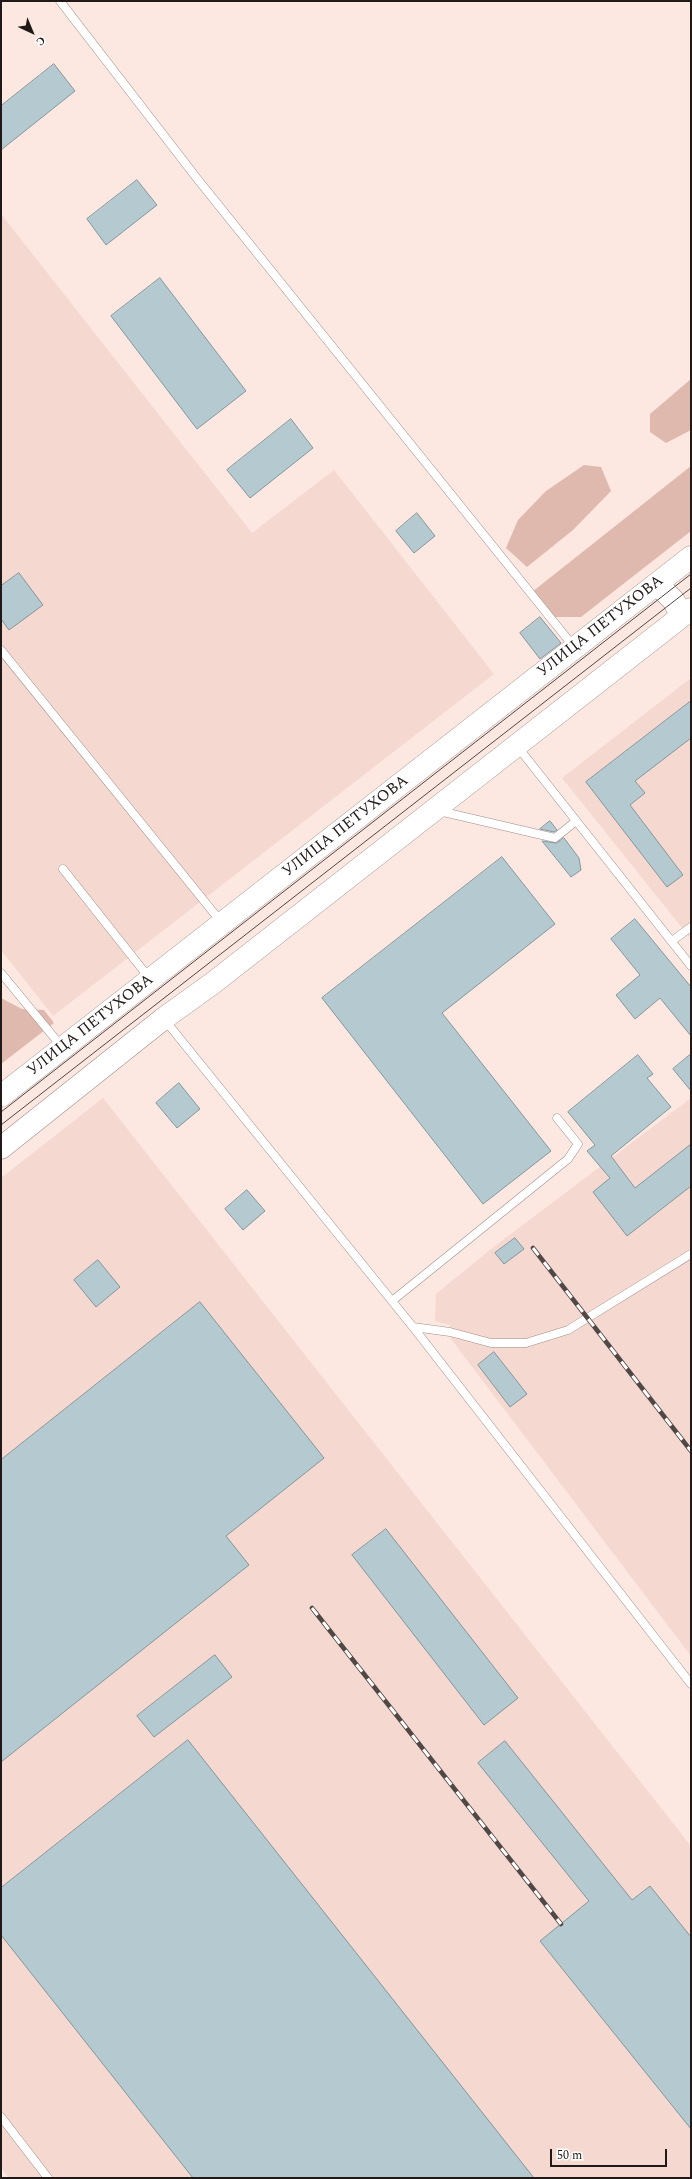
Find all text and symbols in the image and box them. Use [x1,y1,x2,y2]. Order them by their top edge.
north arrow [12,12,52,52]
text: С [32,32,49,50]
street label: УЛИЦА ПЕТУХОВА [534,572,668,682]
street label: УЛИЦА ПЕТУХОВА [279,772,413,882]
street label: УЛИЦА ПЕТУХОВА [24,971,158,1081]
scale bar [552,2141,669,2167]
text: 50 m [557,2146,582,2165]

